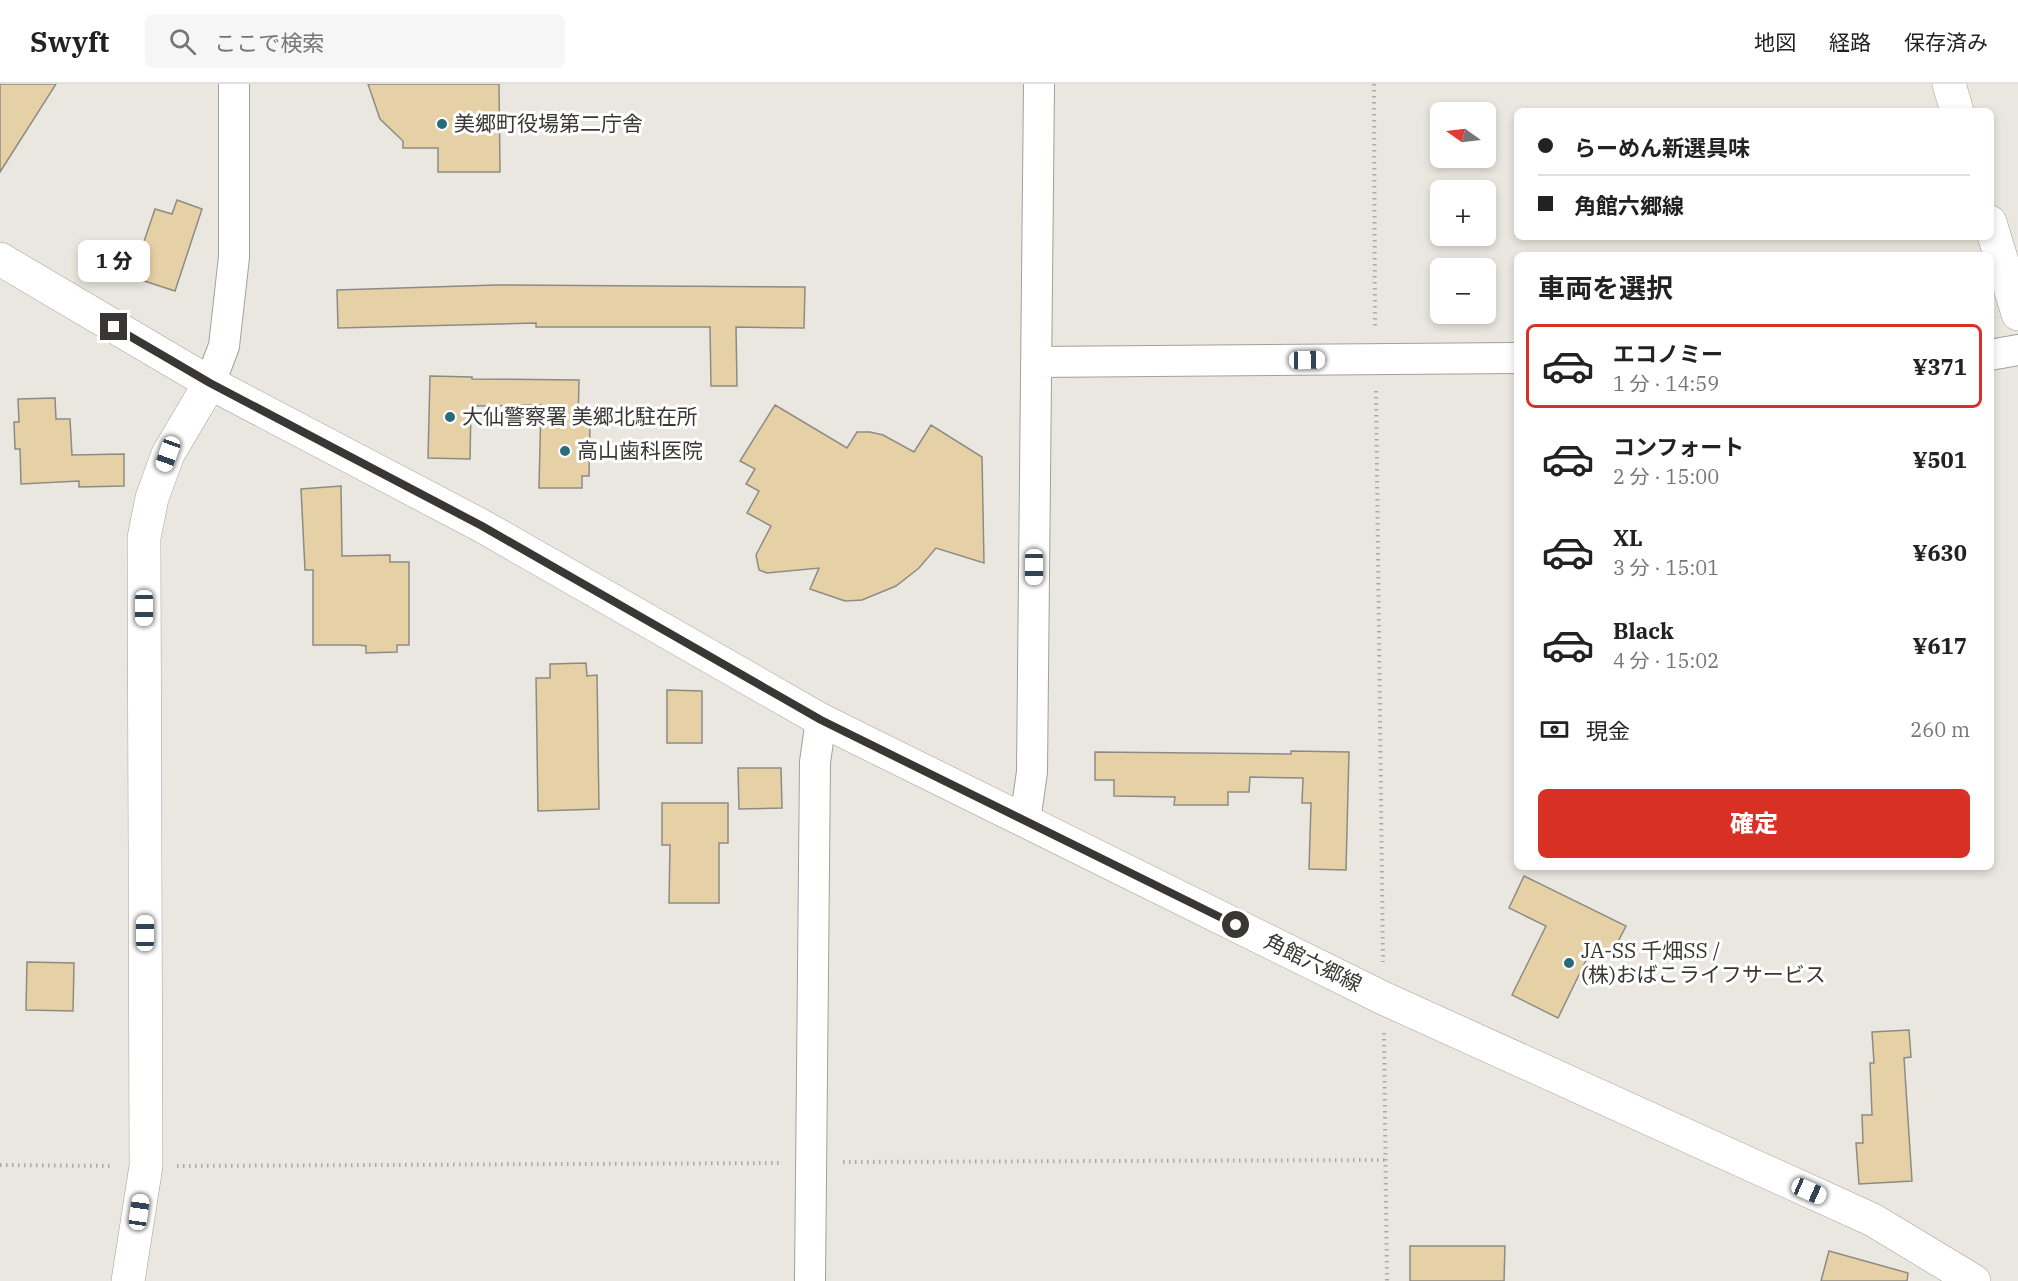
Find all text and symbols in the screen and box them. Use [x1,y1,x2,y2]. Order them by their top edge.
search box [145,14,565,68]
text: Swyft [30,23,109,60]
icon: search [166,25,199,58]
text: ここで検索 [214,28,324,57]
text: 地図 [1754,28,1796,56]
text: 経路 [1829,28,1871,56]
text: 保存済み [1904,28,1988,56]
north arrow [1430,102,1496,168]
map controls [1430,102,1496,324]
place label: 美郷町役場第二庁舎 [454,109,643,137]
marker: 美郷町役場第二庁舎 [435,117,449,131]
text: らーめん新選具味 [1574,133,1750,162]
button: + [1430,180,1496,246]
text: 角館六郷線 [1574,191,1684,220]
callout: 1 分 [78,240,150,282]
text: 1 分 [96,247,132,274]
button: − [1430,258,1496,324]
text: 車両を選択 [1538,270,1673,305]
route end [100,313,127,340]
icon: car [1541,339,1595,393]
text: エコノミー [1613,339,1723,368]
car [1289,351,1325,369]
text: ¥371 [1912,352,1967,381]
text: 1 分 · 14:59 [1613,370,1719,397]
place label: 大仙警察署 美郷北駐在所 [462,402,698,430]
marker: 大仙警察署 美郷北駐在所 [443,410,457,424]
icon: car [1541,432,1595,486]
text: コンフォート [1613,432,1744,461]
car [153,434,183,474]
place label: 高山歯科医院 [577,436,703,464]
marker: 高山歯科医院 [558,444,572,458]
text: ¥501 [1912,445,1967,474]
text: 2 分 · 15:00 [1613,463,1719,490]
text: XL [1613,523,1643,552]
icon: car [1541,525,1595,579]
text: ¥630 [1912,538,1967,567]
car [1025,549,1043,585]
text: 3 分 · 15:01 [1613,554,1719,581]
car [135,590,153,626]
text: Black [1613,616,1674,645]
icon: car [1541,618,1595,672]
text: ¥617 [1912,631,1967,660]
text: 4 分 · 15:02 [1613,647,1719,674]
icon: cash [1538,713,1571,746]
text: 現金 [1586,716,1630,745]
text: 260 m [1910,716,1970,743]
button: 確定 [1538,789,1970,858]
route start [1222,911,1249,938]
car [136,915,154,951]
street label: 角館六郷線 [1260,927,1367,998]
place label: JA-SS 千畑SS / (株)おばこライフサービス [1581,936,1826,988]
marker: JA-SS 千畑SS / (株)おばこライフサービス [1562,956,1576,970]
car [1789,1175,1829,1207]
car [128,1193,150,1231]

